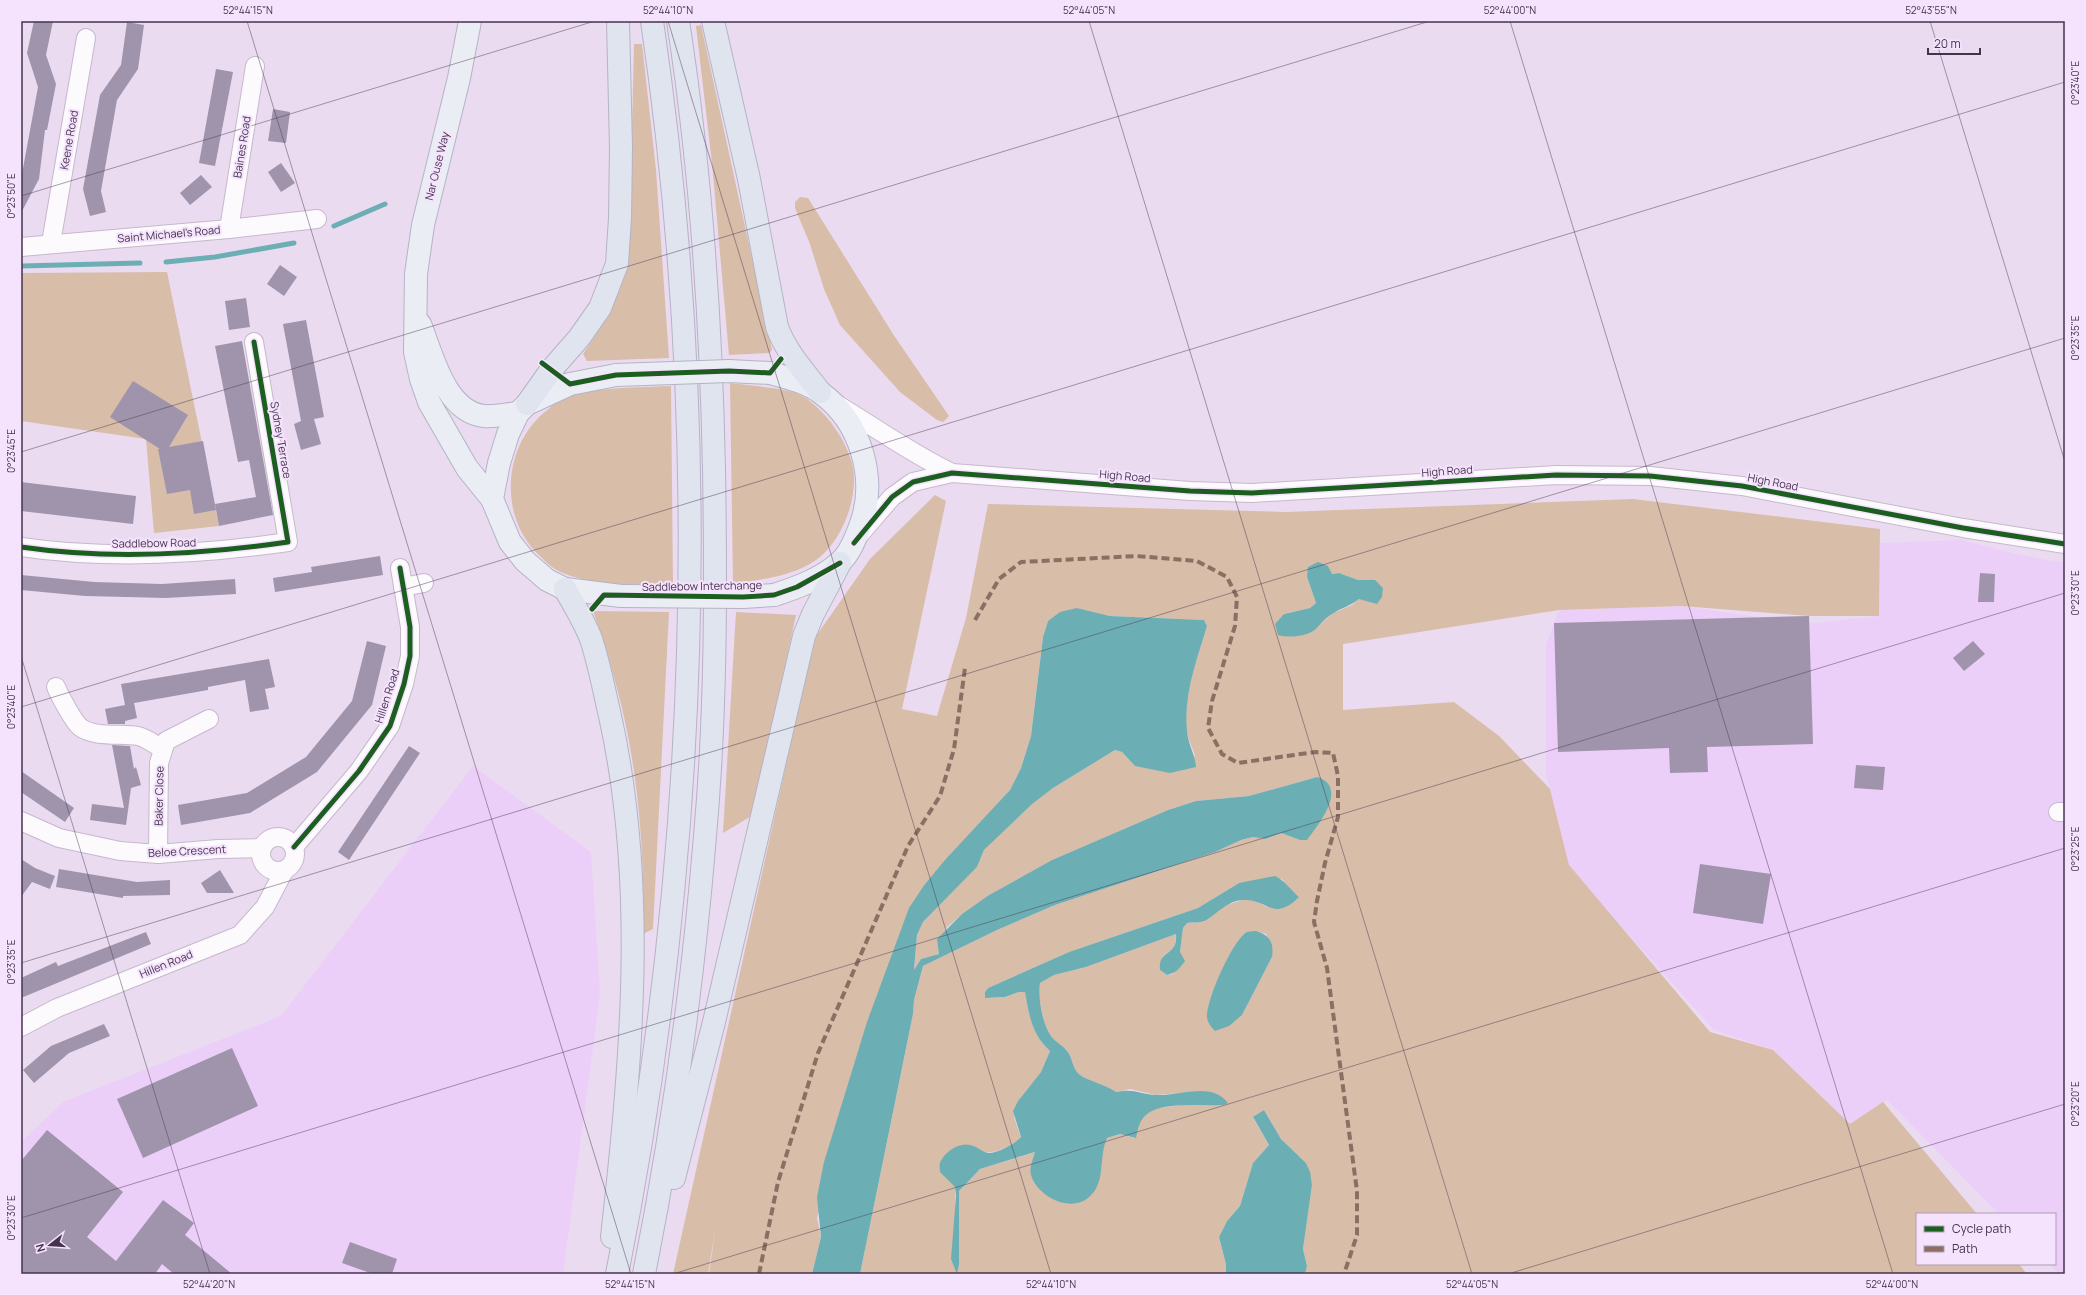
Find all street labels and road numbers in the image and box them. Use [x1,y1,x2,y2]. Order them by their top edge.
street label: Keene Road [56,109,81,171]
street label: Baines Road [229,115,254,179]
street label: Nar Ouse Way [421,130,452,202]
street label: Saint Michael's Road [117,222,221,245]
street label: Sydney Terrace [267,400,296,480]
street label: High Road [1421,461,1473,480]
street label: High Road [1099,466,1151,485]
street label: High Road [1746,469,1800,494]
street label: Saddlebow Road [112,534,196,551]
street label: Saddlebow Interchange [642,577,763,594]
street label: Hillen Road [371,667,402,725]
street label: Baker Close [150,765,167,826]
street label: Beloe Crescent [148,841,226,860]
street label: Hillen Road [137,946,195,981]

